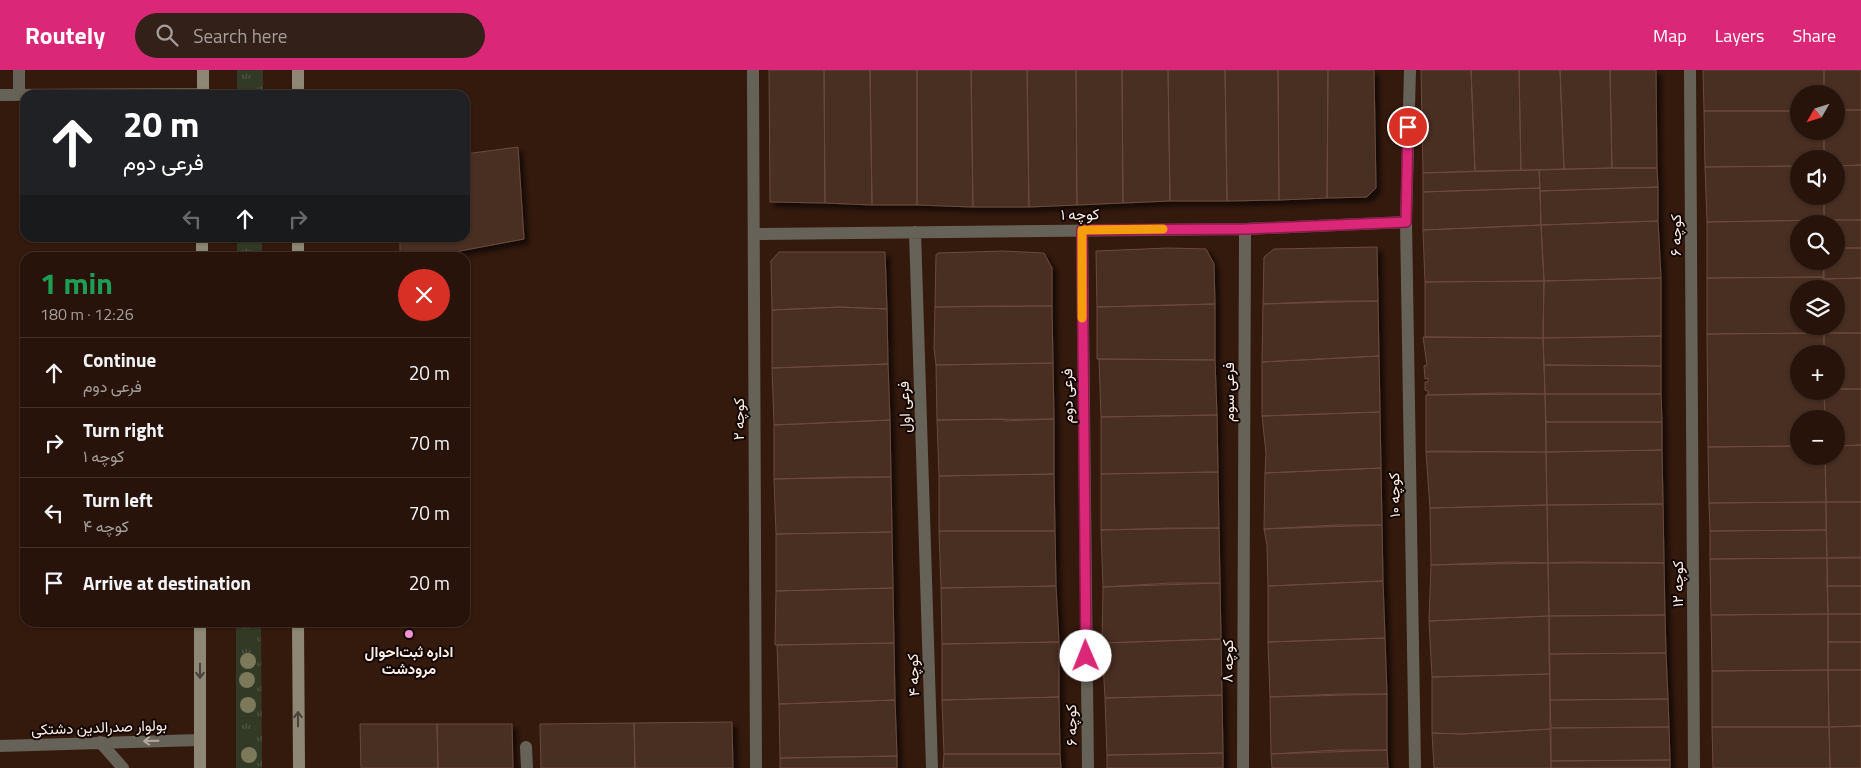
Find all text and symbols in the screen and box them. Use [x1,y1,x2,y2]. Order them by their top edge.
search box [135,13,485,58]
text: Routely [25,17,105,53]
icon: search [153,21,181,49]
text: Search here [193,21,287,50]
text: Map [1653,22,1687,49]
text: Layers [1715,22,1764,49]
text: Share [1792,22,1836,49]
north arrow [1790,85,1845,140]
map controls [1790,85,1845,465]
text: 20 m [123,97,199,151]
pin [1387,106,1429,148]
icon: ahead [40,110,105,175]
icon: arrive [1394,113,1422,141]
text: فرعی دوم [123,145,204,179]
button: sound [1790,150,1845,205]
street label: کوچه ۱ [1060,202,1100,226]
icon: left [178,205,206,233]
icon: ahead [231,205,259,233]
icon: right [284,205,312,233]
street label: کوچه ۶ [1664,214,1687,256]
button: search [1790,215,1845,270]
text: 1 min [40,260,113,306]
button: close [398,269,450,321]
button: layers [1790,280,1845,335]
text: 180 m · 12:26 [40,302,134,326]
text: Continue [83,345,156,374]
button: + [1790,345,1845,400]
text: 20 m [409,358,450,387]
icon: ahead [40,359,68,387]
street label: فرعی سوم [1217,362,1240,422]
street label: فرعی دوم [1055,368,1079,424]
text: فرعی دوم [83,374,142,398]
street label: فرعی اول [892,380,916,433]
street label: کوچه ۲ [727,398,750,440]
button: − [1790,410,1845,465]
text: Turn right [83,415,164,444]
text: 70 m [409,428,450,457]
icon: right [40,429,68,457]
text: کوچه ۱ [83,444,124,468]
street label: کوچه ۱۰ [1382,472,1406,518]
text: Turn left [83,485,153,514]
text: 70 m [409,498,450,527]
icon: left [40,499,68,527]
text: کوچه ۴ [83,514,129,538]
street label: کوچه ۱۲ [1666,560,1689,607]
text: Arrive at destination [83,568,251,597]
text: 20 m [409,568,450,597]
icon: arrive [40,569,68,597]
marker: اداره ثبت‌احوال مرودشت [403,628,415,640]
position arrow [1059,629,1111,681]
street label: کوچه ۸ [1216,639,1239,683]
place label: اداره ثبت‌احوال مرودشت [365,640,453,680]
street label: کوچه ۴ [901,653,925,697]
one-way arrow [195,662,205,679]
street label: کوچه ۶ [1059,704,1083,746]
one-way arrow [293,712,303,728]
street label: بولوار صدرالدین دشتکی [31,713,167,741]
one-way arrow [143,736,159,746]

